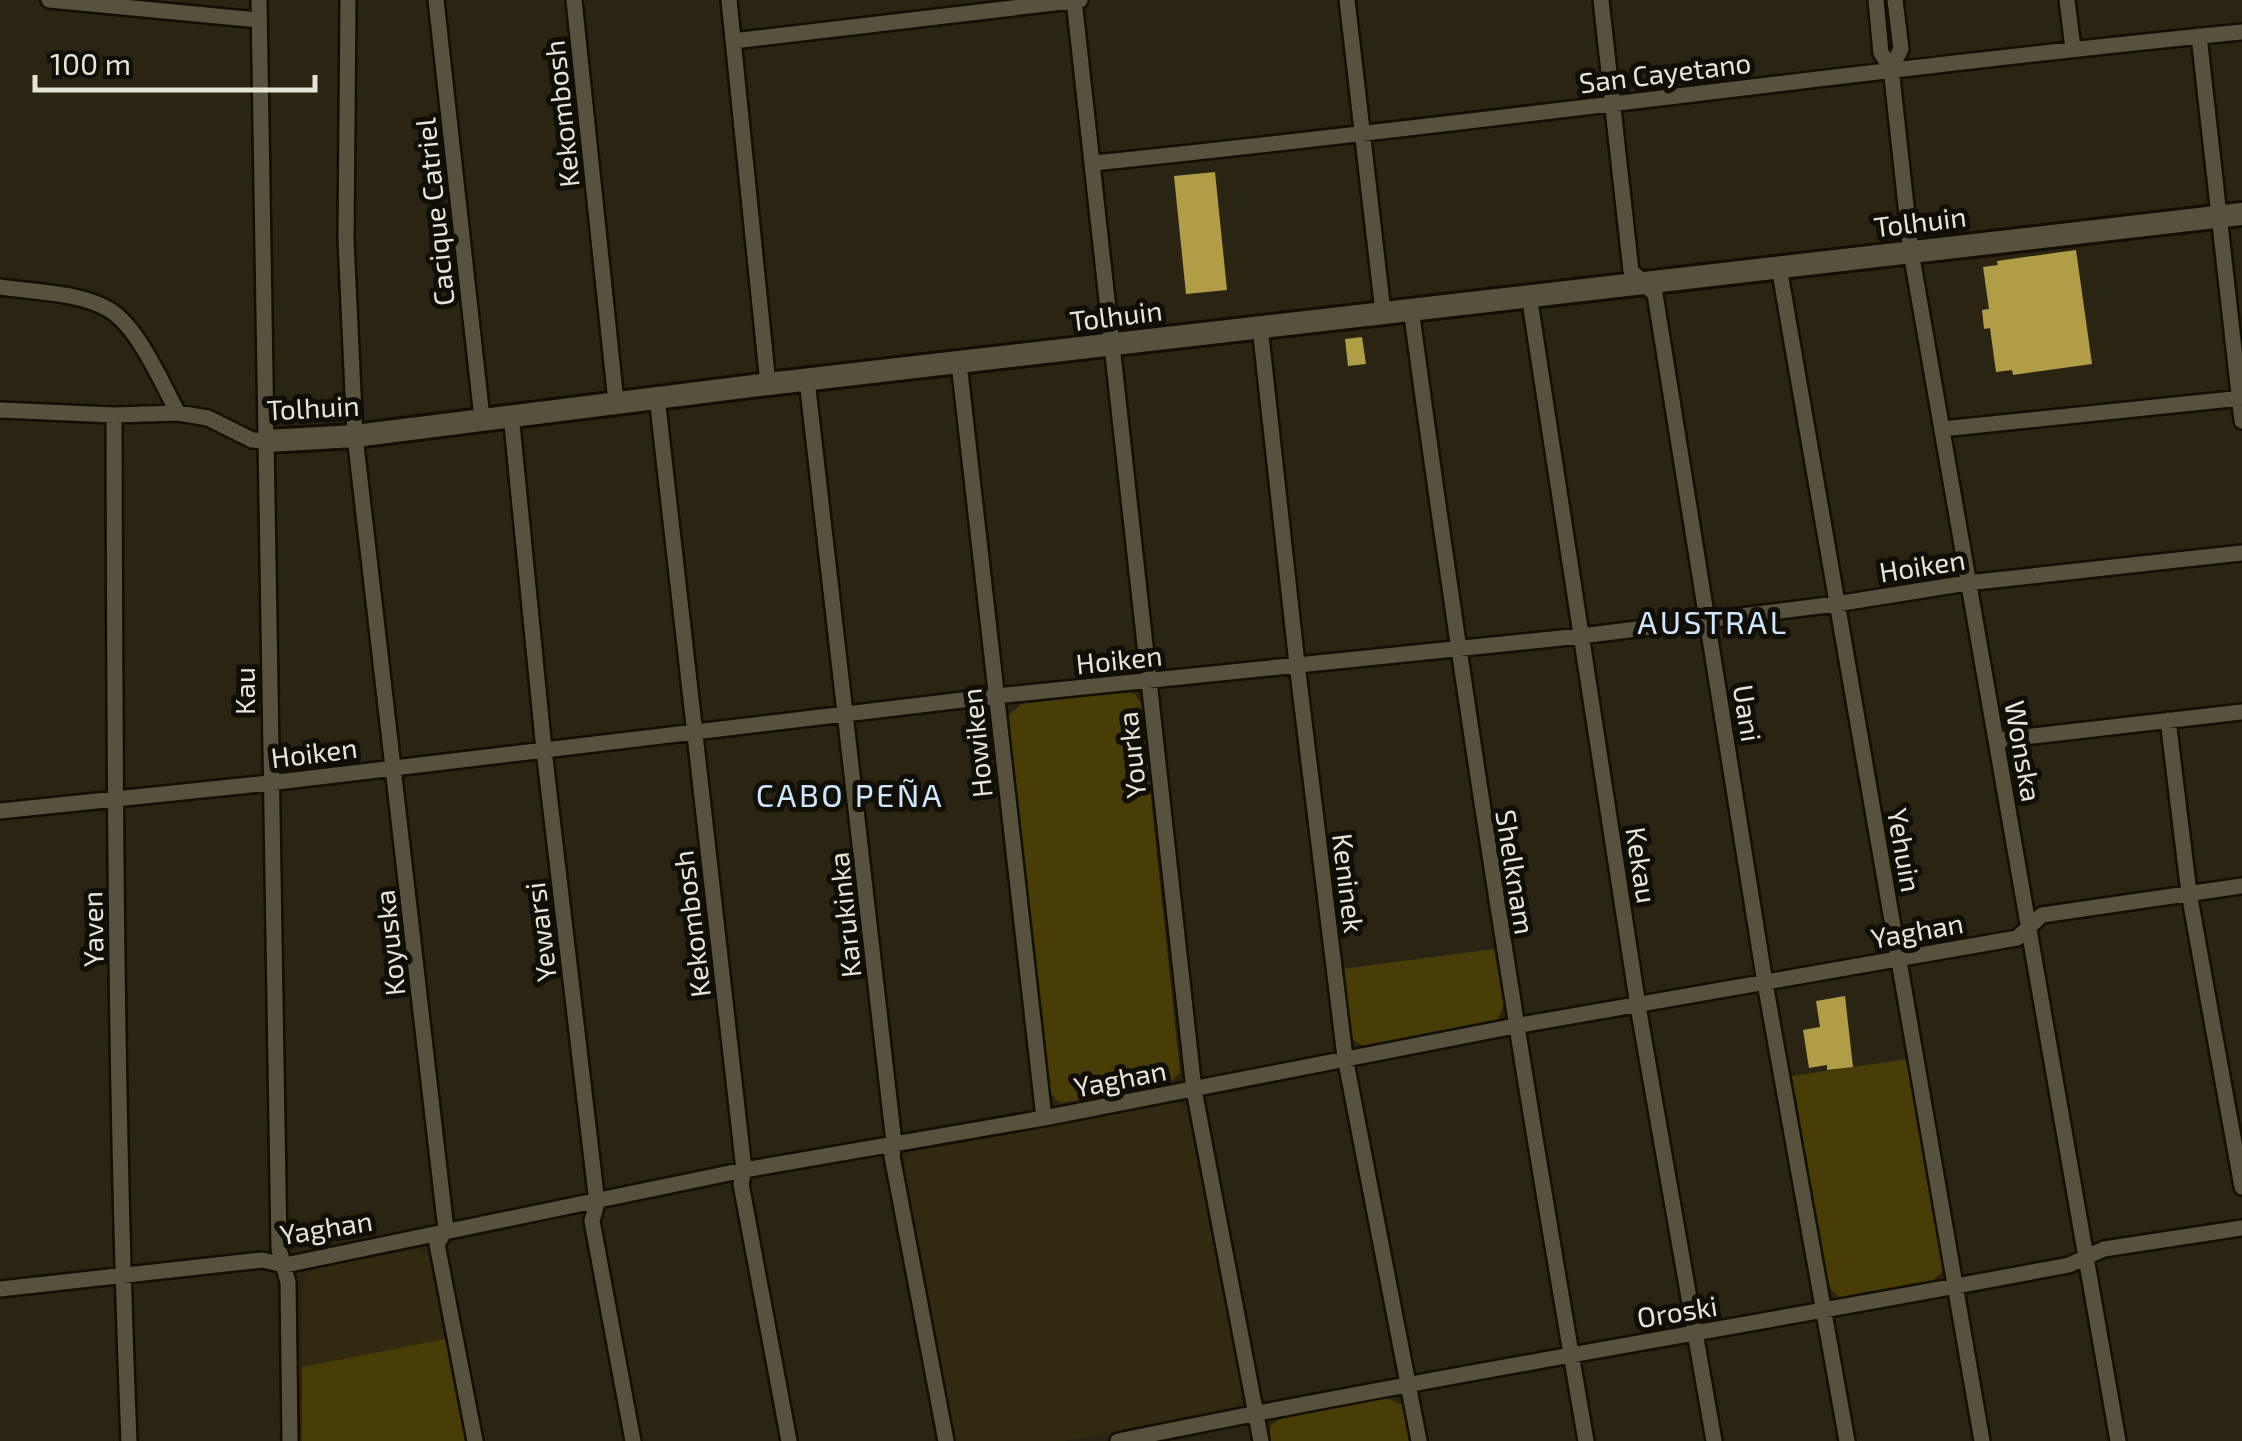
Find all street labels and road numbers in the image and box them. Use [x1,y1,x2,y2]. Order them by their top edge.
street label: Kekombosh [536,39,586,189]
street label: San Cayetano [1577,45,1753,99]
street label: Cacique Catriel [407,116,461,308]
street label: Tolhuin [1872,198,1968,244]
street label: Tolhuin [1068,292,1164,338]
street label: Tolhuin [266,388,360,426]
street label: Hoiken [1877,541,1967,589]
street label: Hoiken [1074,638,1164,680]
street label: Kau [227,667,261,715]
street label: Uani [1727,682,1769,744]
street label: Howiken [953,687,999,799]
street label: Wonska [1998,698,2050,804]
street label: Yourka [1110,710,1152,800]
street label: Hoiken [269,730,359,774]
street label: Yehuin [1881,805,1929,895]
street label: Shelknam [1489,807,1543,937]
street label: Kekau [1619,824,1665,906]
street label: Keninek [1326,831,1372,935]
street label: Kekombosh [665,849,717,999]
street label: Karukinka [820,850,868,980]
street label: Yewarsi [517,880,563,984]
street label: Koyuska [367,888,411,998]
street label: Yaven [74,891,110,967]
street label: Yaghan [1868,905,1966,955]
street label: Yaghan [1071,1052,1169,1104]
street label: Yaghan [277,1203,375,1251]
street label: Oroski [1634,1288,1720,1334]

